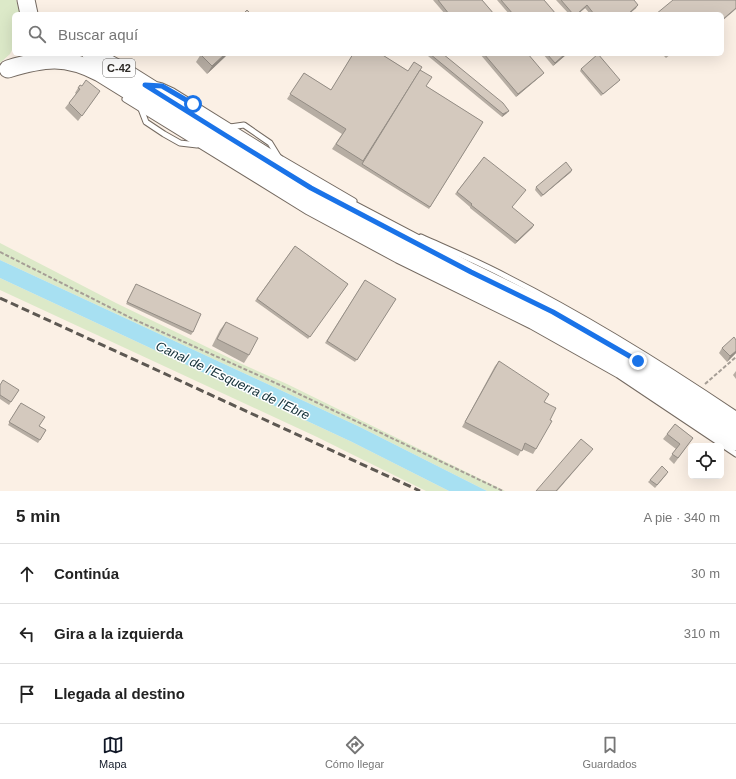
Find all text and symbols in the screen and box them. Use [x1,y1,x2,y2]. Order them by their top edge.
search box [12,12,724,56]
icon: search [26,23,48,45]
text: Buscar aquí [58,26,138,43]
road number: C-42 [103,59,135,77]
route start [184,95,202,113]
water label: Canal de l'Esquerra de l'Ebre [153,338,312,423]
route end [629,352,647,370]
map controls [688,443,724,479]
button: locate [688,443,724,479]
text: 5 min [16,507,60,526]
text: A pie · 340 m [643,510,720,525]
icon: ahead [16,563,38,585]
text: Continúa [54,565,119,582]
text: 30 m [691,566,720,581]
icon: left [16,623,38,645]
text: Gira a la izquierda [54,625,183,642]
text: 310 m [684,626,720,641]
icon: arrive [16,683,38,705]
text: Llegada al destino [54,685,185,702]
tab: Mapa [99,734,127,770]
tab: Cómo llegar [325,734,384,770]
tab: Guardados [582,734,637,770]

